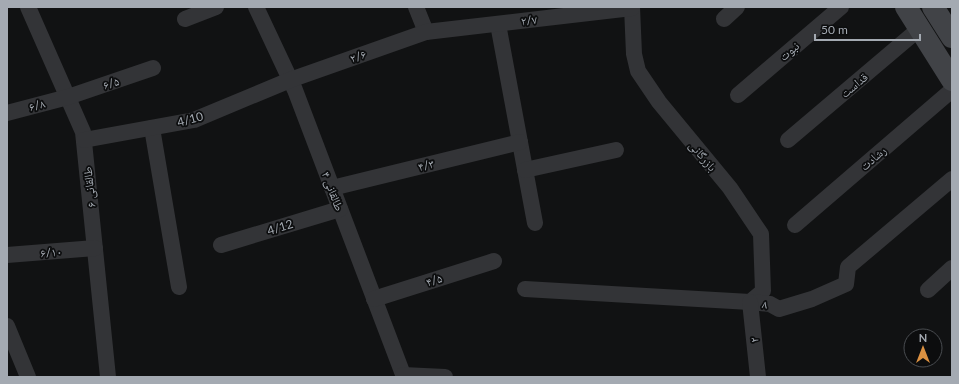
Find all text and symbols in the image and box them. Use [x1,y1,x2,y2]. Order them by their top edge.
street label: ۲/۷ [520,11,539,28]
scale bar [815,16,920,42]
text: 50 m [821,22,848,37]
street label: نبوت [776,38,802,64]
street label: ۲/۶ [348,46,368,66]
street label: قداست [837,69,871,101]
street label: ۶/۵ [101,73,121,93]
street label: ۶/۸ [27,96,47,114]
street label: 4/10 [175,108,205,130]
street label: بازرگانی [686,138,720,175]
street label: رشادت [857,142,889,173]
street label: ۴/۳ [416,156,436,174]
street label: طالقانی ۶ [79,166,99,208]
street label: طالقانی ۴ [319,169,347,213]
street label: 4/12 [265,216,295,238]
street label: ۶/۱۰ [40,244,62,260]
street label: ۴/۵ [424,270,444,290]
street label: ۸ [761,296,770,312]
north arrow [903,328,943,368]
text: N [919,331,927,344]
street label: ۲ [746,337,762,343]

